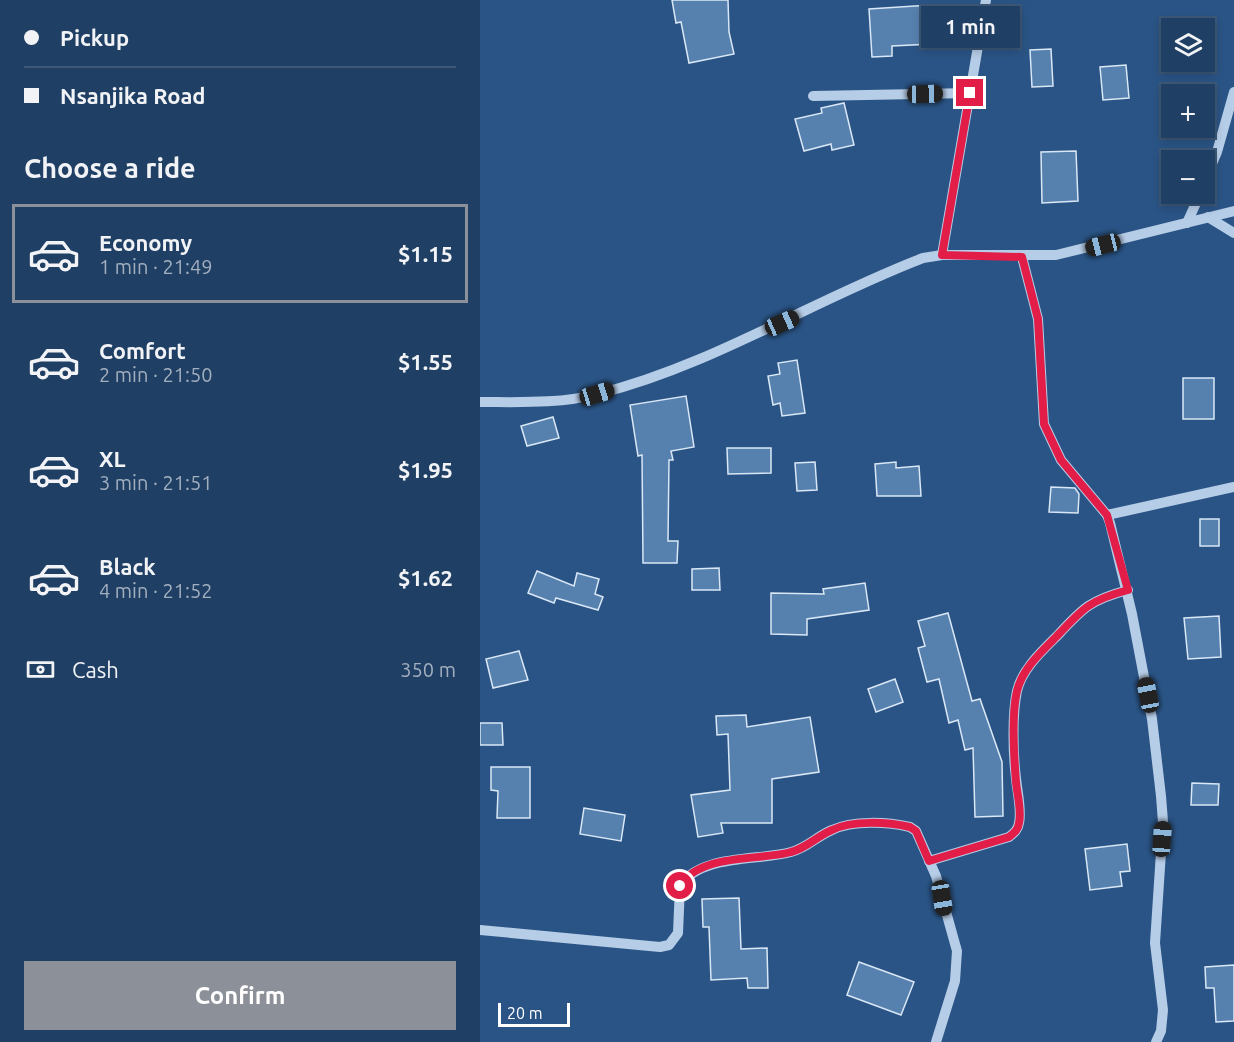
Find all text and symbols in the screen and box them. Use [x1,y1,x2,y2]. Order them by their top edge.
callout: 1 min [920,6,1020,48]
text: 1 min [945,15,996,38]
map controls [1161,18,1215,204]
button: layers [1161,18,1215,72]
text: Pickup [60,25,129,50]
route end [956,79,983,106]
text: Nsanjika Road [60,83,206,108]
button: + [1161,84,1215,138]
car [907,85,943,103]
button: − [1161,150,1215,204]
text: Choose a ride [24,153,196,183]
icon: car [27,227,81,281]
text: Economy [99,230,192,255]
car [1083,232,1123,258]
text: $1.15 [398,241,453,266]
text: 1 min · 21:49 [99,255,213,278]
car [762,307,802,339]
icon: car [27,335,81,389]
text: Comfort [99,338,186,363]
text: $1.55 [398,349,453,374]
text: 2 min · 21:50 [99,363,213,386]
car [577,380,617,408]
icon: car [27,443,81,497]
text: XL [99,446,126,471]
text: $1.95 [398,457,453,482]
text: 3 min · 21:51 [99,471,213,494]
icon: car [27,551,81,605]
text: Black [99,554,156,579]
text: $1.62 [398,565,453,590]
text: 4 min · 21:52 [99,579,213,602]
icon: cash [24,653,57,686]
text: Cash [72,657,119,682]
text: 350 m [400,658,456,681]
car [1136,676,1160,714]
car [1152,820,1172,858]
route start [666,872,693,899]
car [930,879,954,917]
button: Confirm [24,961,456,1030]
scale bar [498,1000,570,1028]
text: 20 m [507,1004,543,1022]

